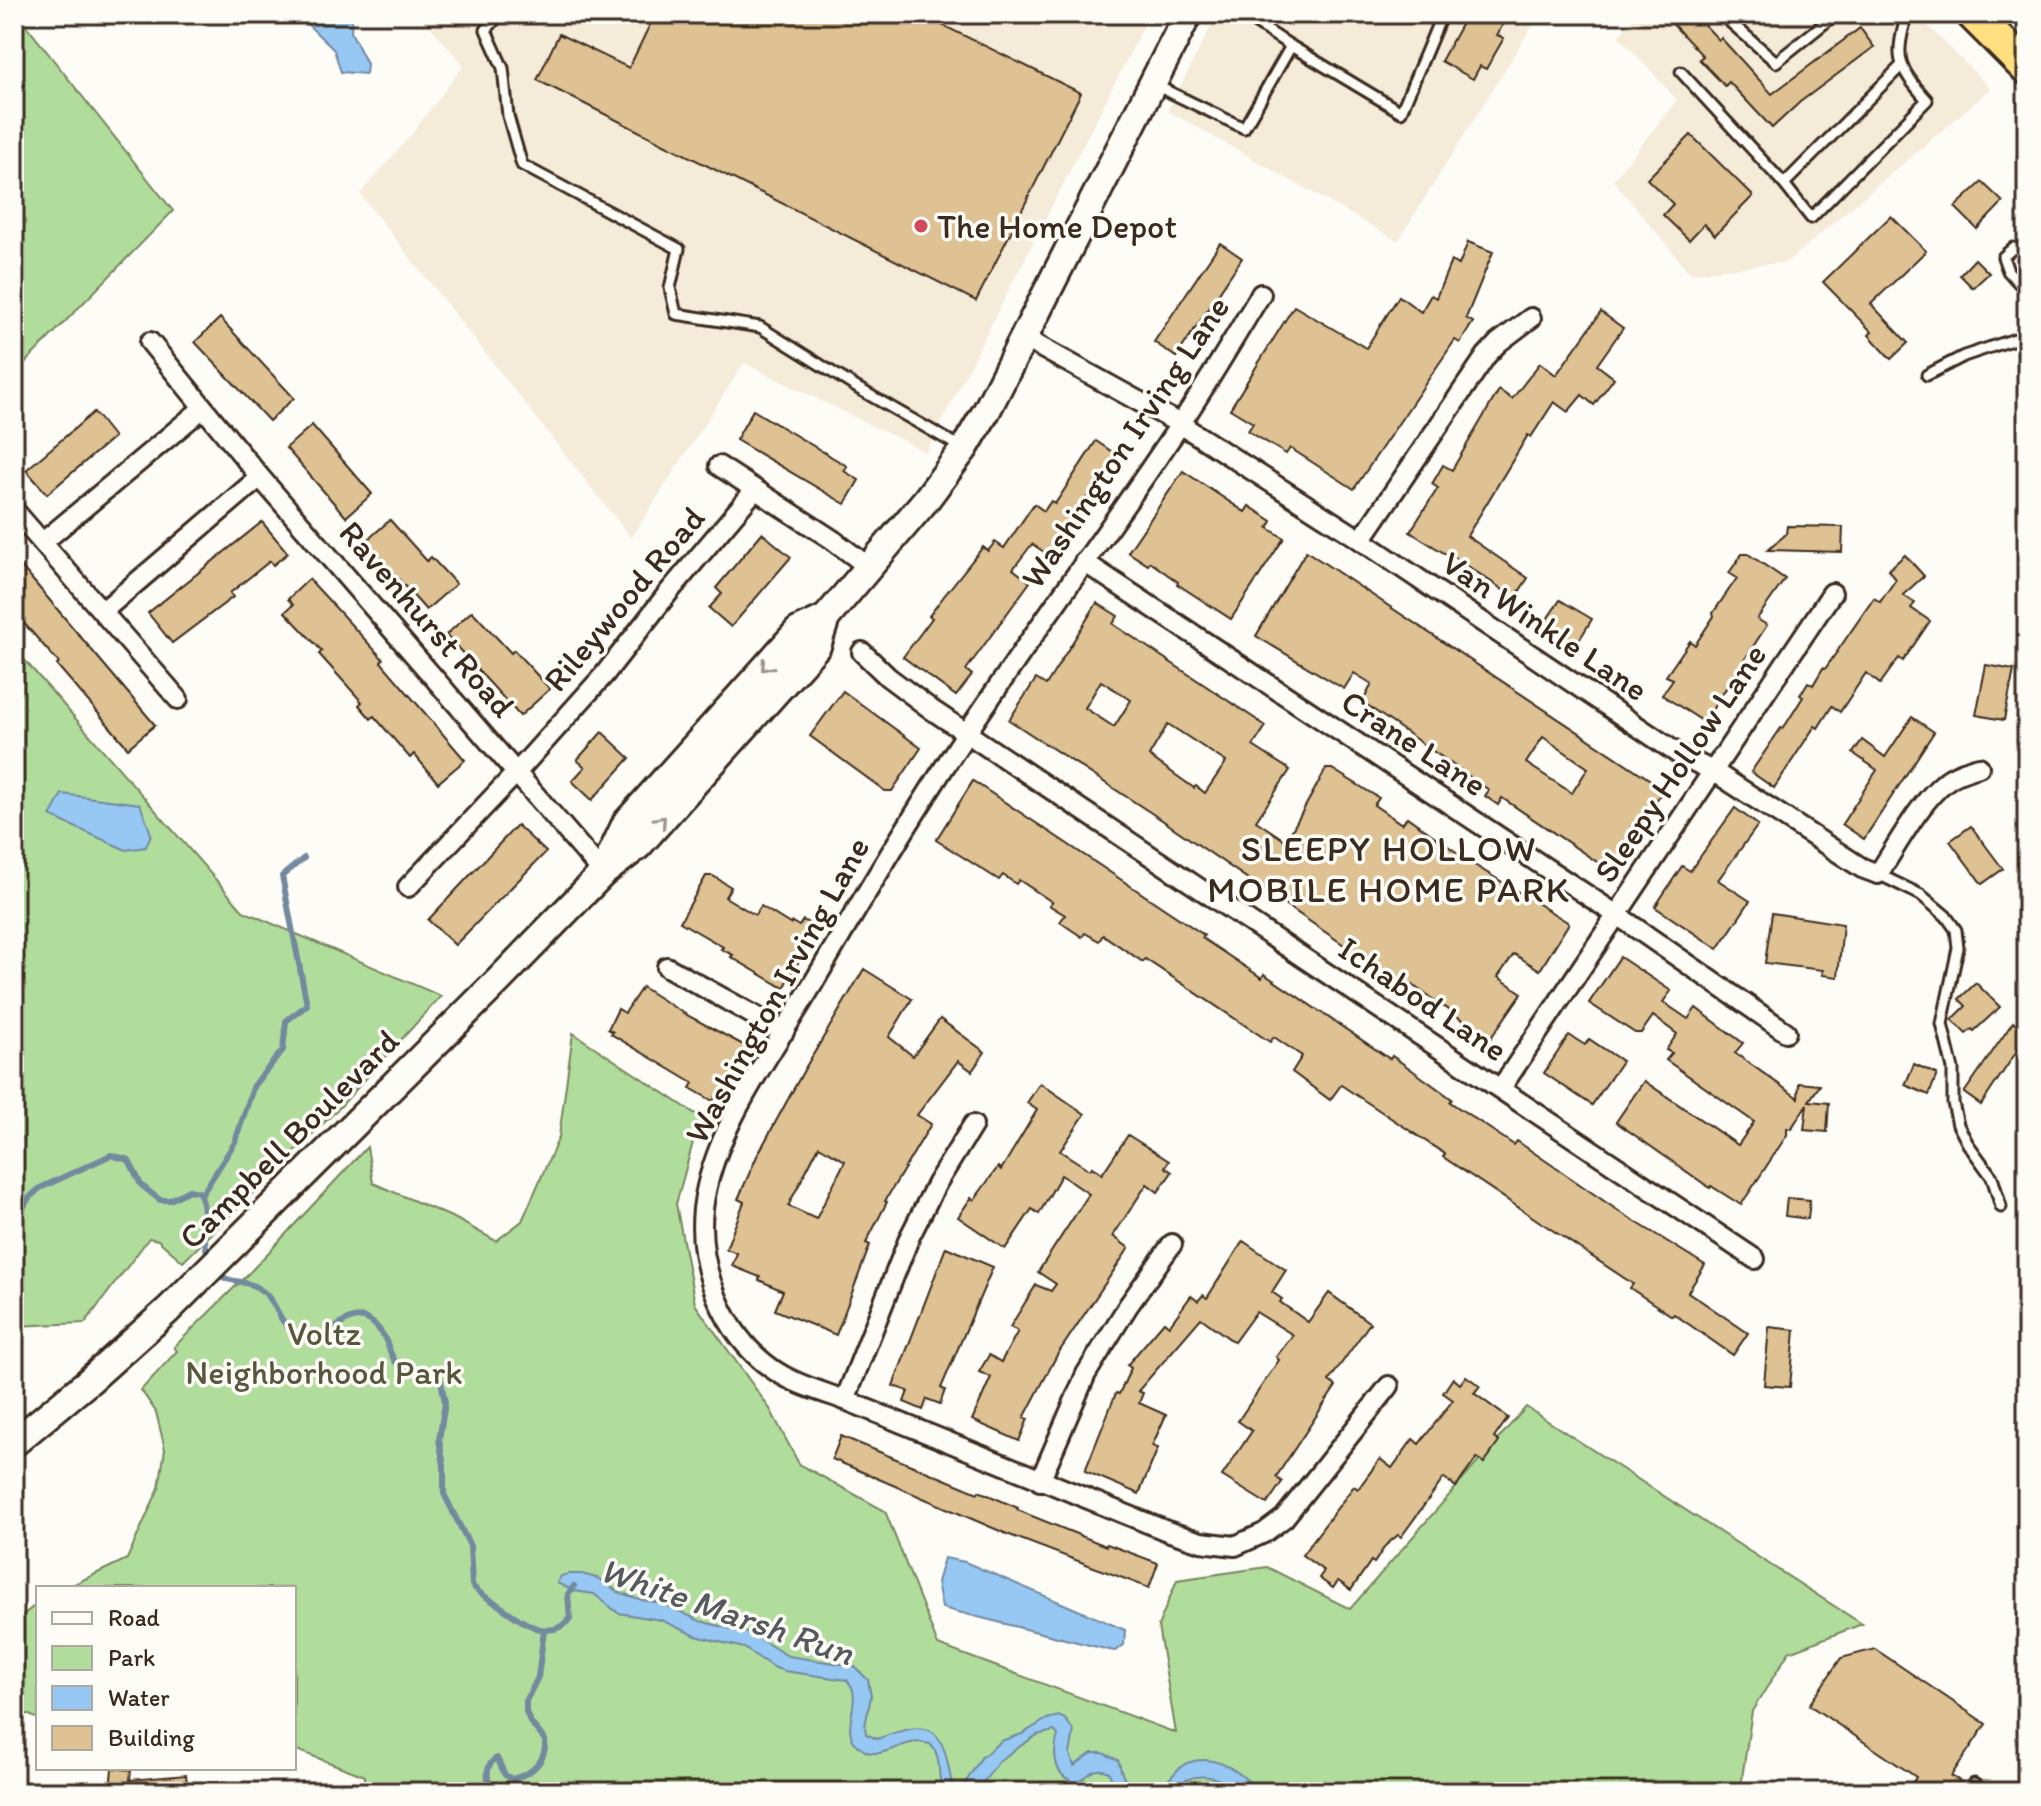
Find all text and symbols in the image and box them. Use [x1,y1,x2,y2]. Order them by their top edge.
place label: The Home Depot [937,206,1177,247]
marker: The Home Depot [912,217,930,235]
street label: Washington Irving Lane [1012,288,1238,596]
street label: Rileywood Road [535,498,713,700]
street label: Ravenhurst Road [330,512,524,726]
street label: Van Winkle Lane [1434,542,1656,710]
street label: Sleepy Hollow Lane [1585,636,1775,890]
one-way arrow [762,657,776,672]
street label: Crane Lane [1334,681,1494,805]
one-way arrow [651,816,665,831]
district label: SLEEPY HOLLOW MOBILE HOME PARK [1207,827,1571,911]
street label: Washington Irving Lane [676,830,878,1150]
street label: Ichabod Lane [1331,928,1515,1070]
street label: Campbell Boulevard [170,1020,408,1258]
park label: Voltz Neighborhood Park [185,1313,463,1393]
water label: White Marsh Run [595,1548,860,1675]
legend [36,1586,296,1770]
text: Road [108,1603,160,1632]
text: Park [108,1643,155,1672]
text: Water [108,1683,170,1712]
text: Building [108,1723,195,1752]

